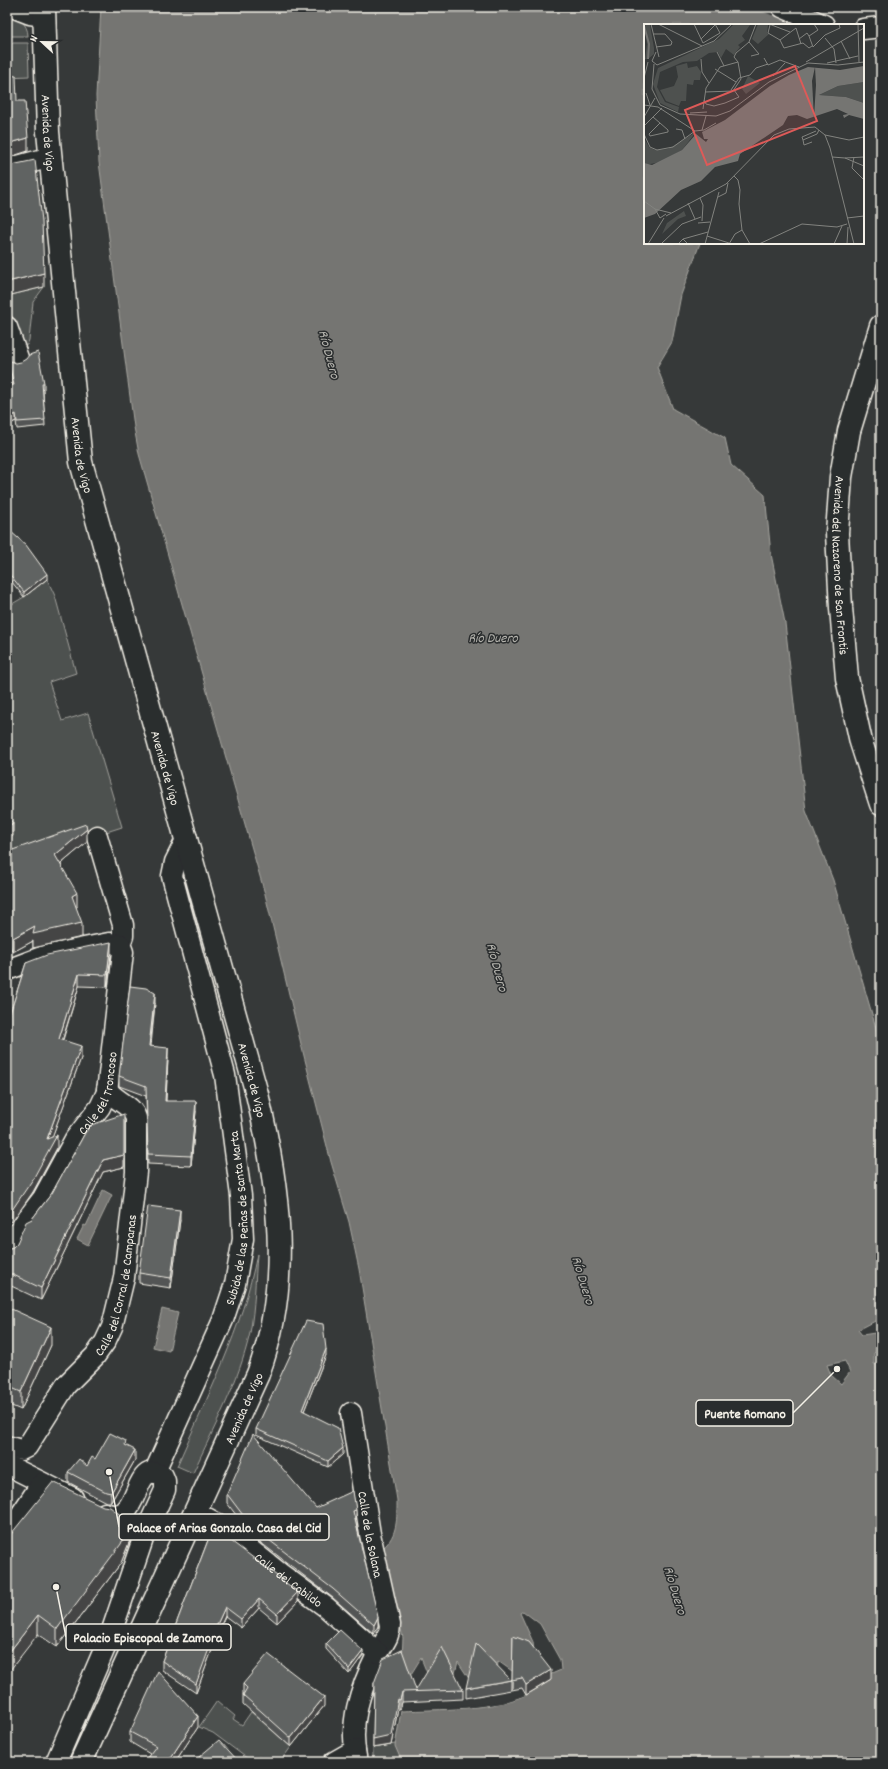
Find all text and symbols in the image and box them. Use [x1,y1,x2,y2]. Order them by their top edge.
north arrow [22,22,62,62]
inset map [644,24,864,244]
text: N [26,33,43,45]
street label: Avenida de Vigo [35,94,59,173]
water label: Río Duero [312,328,344,382]
street label: Avenida de Vigo [65,416,96,496]
street label: Avenida del Nazareno de San Frontis [825,475,852,656]
water label: Río Duero [468,629,519,649]
street label: Avenida de Vigo [144,729,183,808]
water label: Río Duero [480,941,512,995]
street label: Avenida de Vigo [231,1041,269,1120]
street label: Calle del Troncoso [75,1051,124,1140]
street label: Subida de las Peñas de Santa Marta [222,1129,255,1308]
street label: Calle del Corral de Campanas [91,1214,143,1361]
water label: Río Duero [565,1254,599,1308]
street label: Avenida de Vigo [221,1370,270,1448]
callout: Puente Romano [696,1400,793,1426]
text: Puente Romano [704,1405,786,1425]
street label: Calle de la Solana [351,1490,387,1581]
callout: Palace of Arias Gonzalo. Casa del Cid [119,1514,329,1540]
text: Palace of Arias Gonzalo. Casa del Cid [127,1519,322,1539]
street label: Calle del Cabildo [249,1549,326,1613]
water label: Río Duero [657,1564,691,1618]
callout: Palacio Episcopal de Zamora [66,1624,231,1650]
text: Palacio Episcopal de Zamora [73,1629,224,1649]

